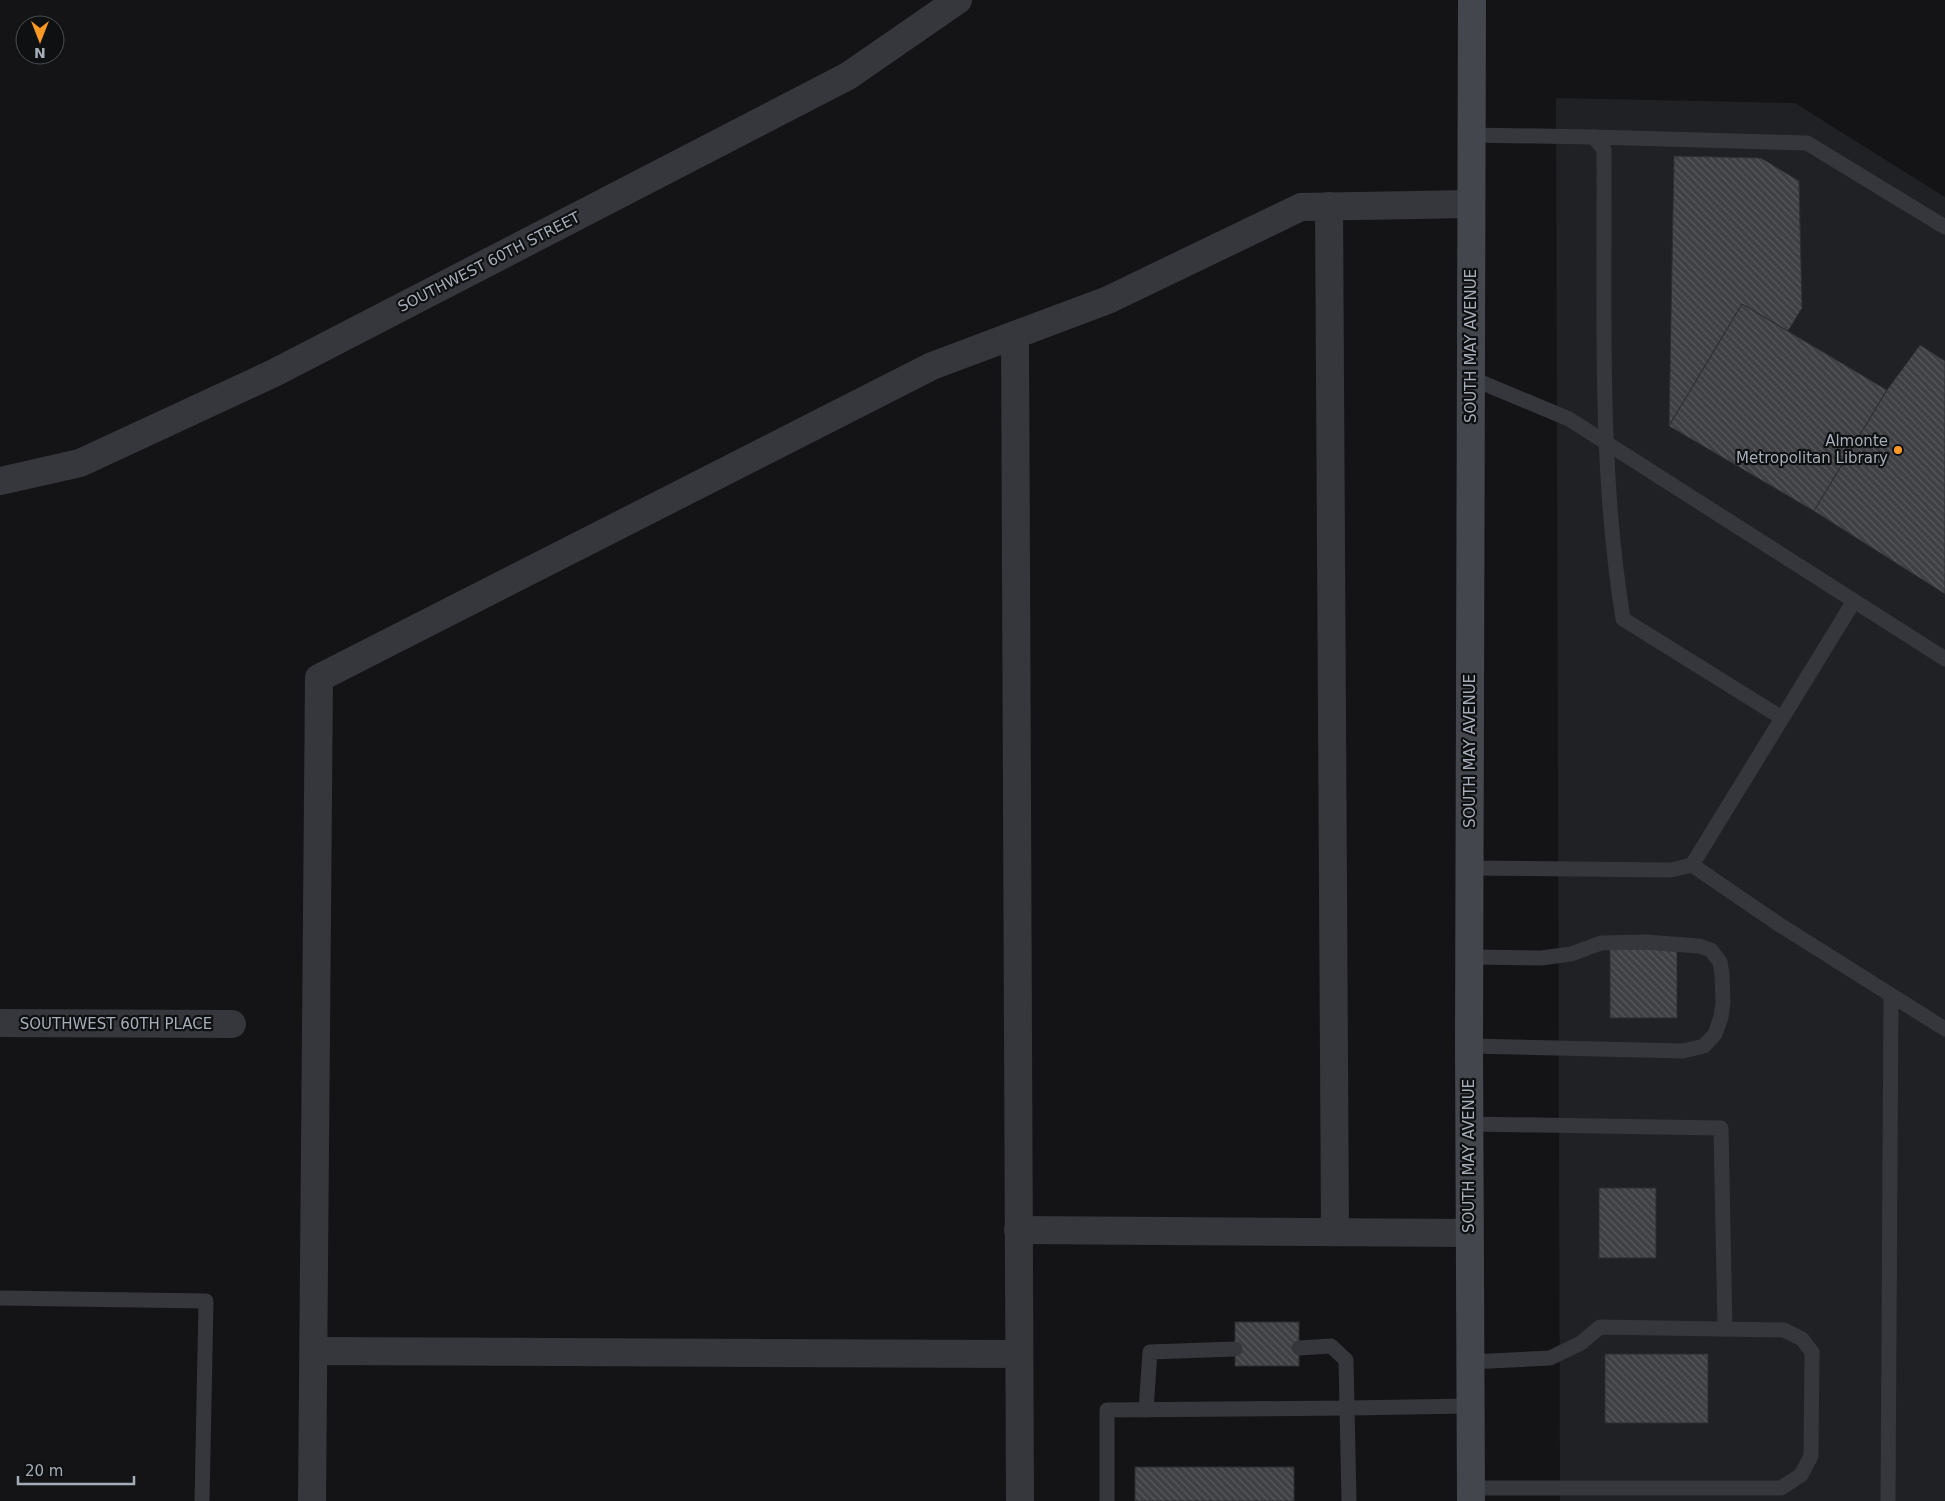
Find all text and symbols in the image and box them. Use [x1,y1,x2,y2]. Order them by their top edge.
north arrow [15,15,65,65]
text: N [34,45,46,61]
street label: SOUTHWEST 60TH STREET [395,208,584,316]
street label: SOUTH MAY AVENUE [1462,269,1480,423]
place label: Almonte Metropolitan Library [1736,432,1888,467]
marker: Almonte Metropolitan Library [1892,444,1904,456]
street label: SOUTH MAY AVENUE [1461,674,1479,828]
street label: SOUTHWEST 60TH PLACE [20,1015,212,1033]
street label: SOUTH MAY AVENUE [1460,1079,1478,1233]
scale bar [18,1454,134,1486]
text: 20 m [25,1462,63,1480]

